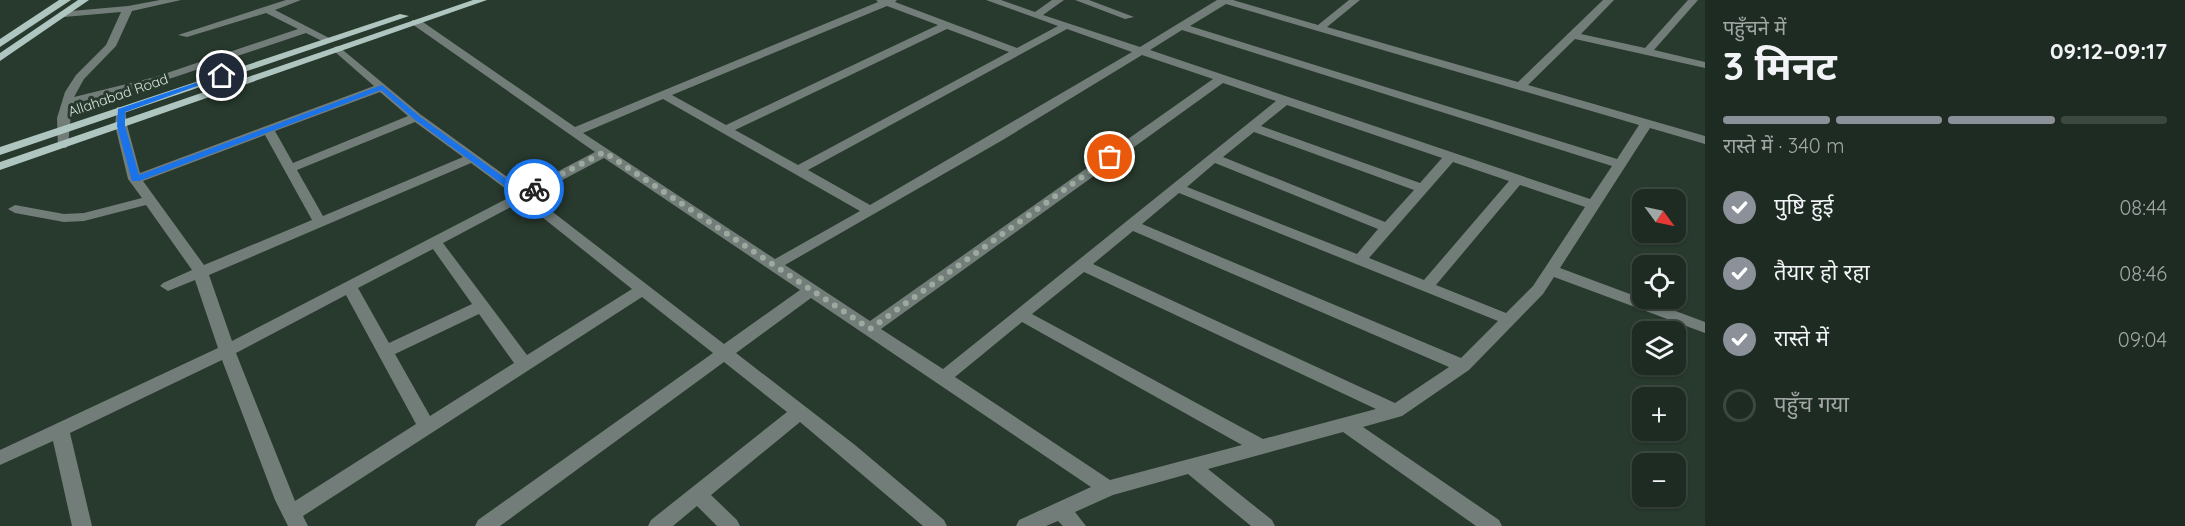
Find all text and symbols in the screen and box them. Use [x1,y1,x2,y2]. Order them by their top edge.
text: पहुँचने में [1723,15,1786,40]
text: 09:12–09:17 [2050,37,2167,65]
text: 3 मिनट [1723,41,1837,90]
pin [196,50,247,101]
icon: home [205,59,238,92]
street label: Allahabad Road [66,69,170,121]
pin [1084,131,1135,182]
text: रास्ते में · 340 m [1723,133,1844,158]
icon: bag [1093,140,1126,173]
courier [504,159,564,219]
icon: bike [518,173,551,206]
north arrow [1632,189,1686,243]
map controls [1632,189,1686,507]
icon: check [1723,191,1756,224]
text: पुष्टि हुई [1774,192,1834,220]
text: 08:44 [2119,195,2167,220]
button: locate [1632,255,1686,309]
icon: check [1723,257,1756,290]
text: तैयार हो रहा [1774,258,1870,286]
text: 08:46 [2119,261,2167,286]
button: layers [1632,321,1686,375]
icon: check [1723,323,1756,356]
text: रास्ते में [1774,324,1829,352]
text: 09:04 [2118,327,2167,352]
button: + [1632,387,1686,441]
text: पहुँच गया [1774,390,1849,418]
button: − [1632,453,1686,507]

